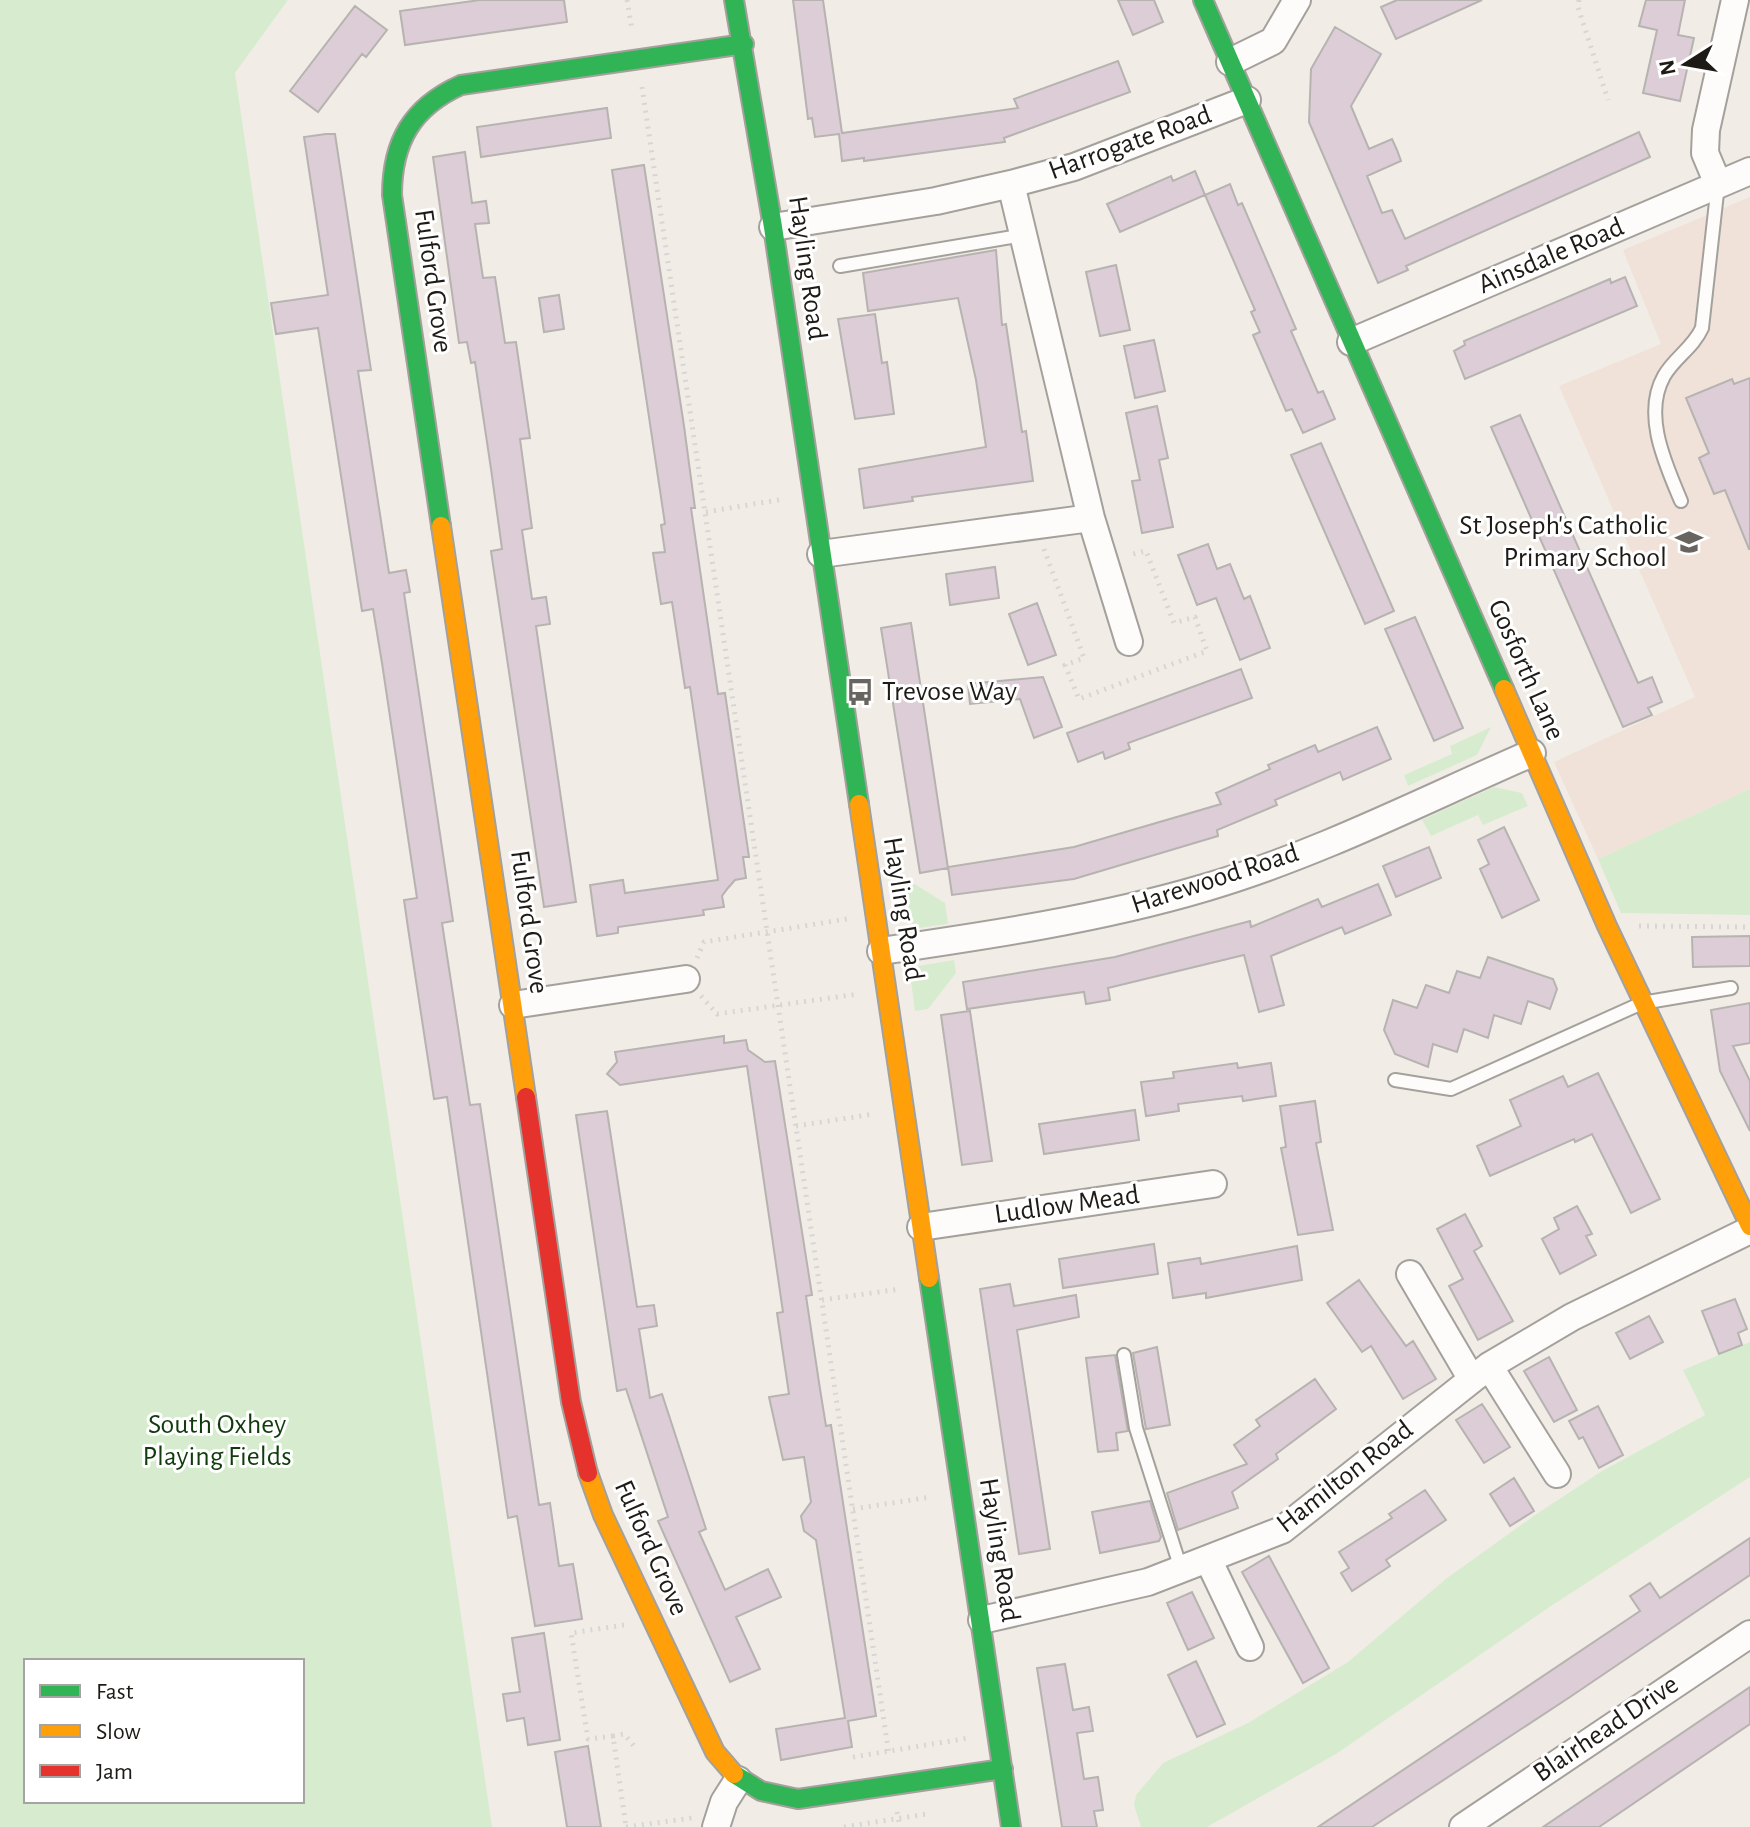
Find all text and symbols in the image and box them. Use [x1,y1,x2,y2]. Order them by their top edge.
north arrow [1646,24,1726,104]
text: N [1655,58,1680,77]
street label: Harrogate Road [1045,101,1215,185]
street label: Hayling Road [783,194,831,342]
street label: Fulford Grove [409,207,457,355]
street label: Ainsdale Road [1474,213,1628,299]
place label: St Joseph's Catholic Primary School [1459,512,1667,572]
school or university icon: St Joseph's Catholic Primary School [1674,527,1704,557]
street label: Gosforth Lane [1483,596,1569,744]
bus stop icon: Trevose Way [845,677,875,707]
place label: Trevose Way [882,678,1017,706]
street label: Hayling Road [878,835,928,983]
street label: Harewood Road [1128,839,1302,919]
street label: Fulford Grove [505,848,553,996]
street label: Ludlow Mead [993,1181,1141,1229]
park label: South Oxhey Playing Fields [142,1411,292,1471]
street label: Hamilton Road [1272,1415,1418,1539]
street label: Fulford Grove [609,1476,693,1620]
street label: Hayling Road [974,1476,1024,1624]
legend [24,1659,304,1803]
street label: Blairhead Drive [1528,1670,1684,1788]
text: Fast [96,1680,134,1704]
text: Slow [96,1720,141,1744]
text: Jam [96,1760,133,1784]

